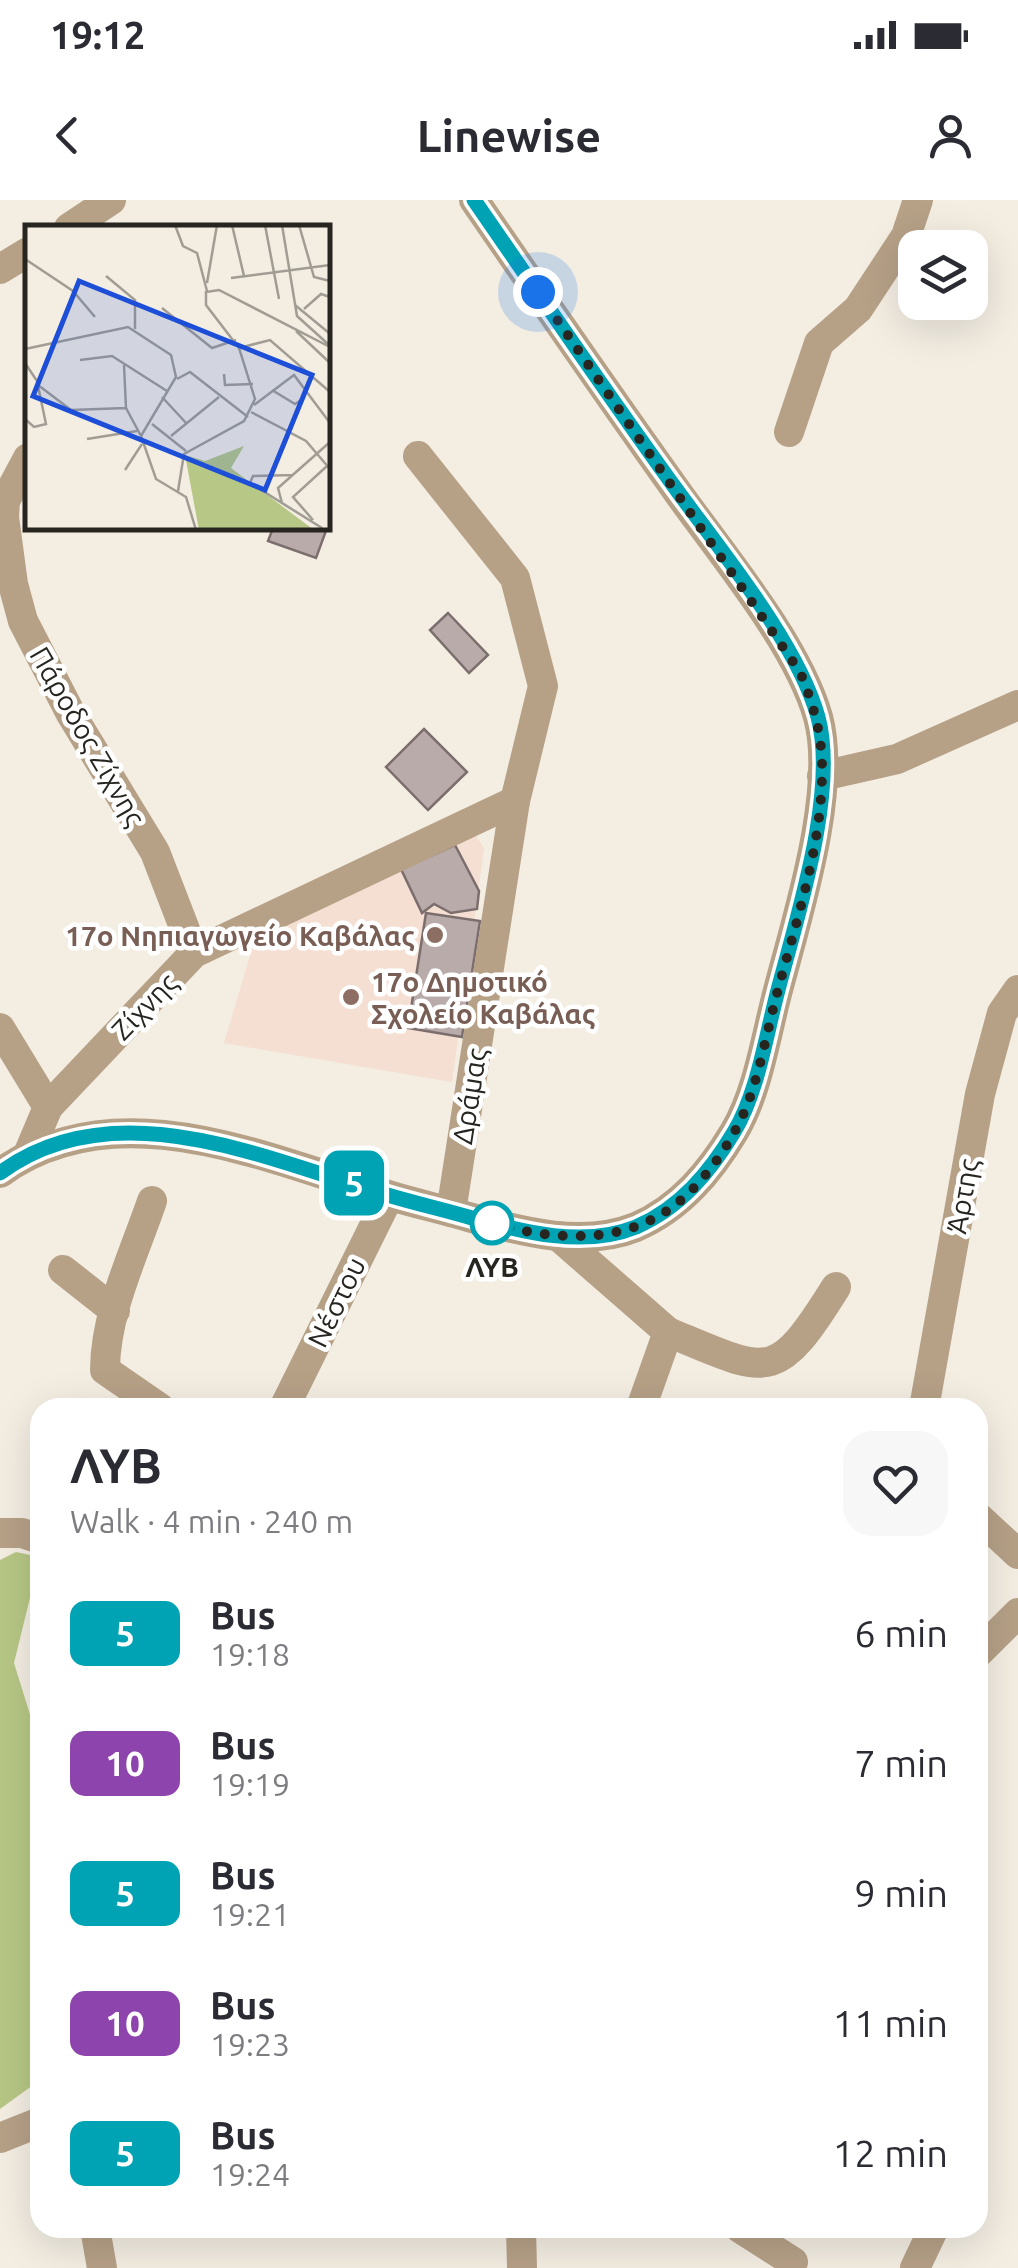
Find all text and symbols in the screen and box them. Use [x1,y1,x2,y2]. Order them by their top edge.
text: 19:12 [50,14,145,56]
icon: back [40,108,95,163]
icon: person [923,108,978,163]
text: Linewise [417,110,601,161]
inset map [25,225,330,530]
map controls [898,230,988,320]
button: layers [898,230,988,320]
your location [513,267,563,317]
street label: Πάροδος Ζίχνης [23,641,152,832]
place label: 17ο Νηπιαγωγείο Καβάλας [65,920,415,952]
marker: 17ο Νηπιαγωγείο Καβάλας [424,924,446,946]
street label: Ζίχνης [105,966,184,1046]
place label: 17ο Δημοτικό Σχολείο Καβάλας [371,966,595,1030]
marker: 17ο Δημοτικό Σχολείο Καβάλας [340,986,362,1008]
street label: Δράμας [446,1045,493,1146]
line badge: 5 [322,1150,386,1216]
street label: Άρτης [940,1156,985,1236]
text: 5 [344,1163,364,1203]
marker: ΛΥΒ [471,1202,513,1244]
place label: ΛΥΒ [465,1251,519,1282]
street label: Νέστου [301,1252,371,1352]
button: heart [843,1431,948,1536]
text: ΛΥΒ [70,1438,162,1492]
text: Walk · 4 min · 240 m [70,1503,353,1539]
text: Bus [210,1594,275,1636]
text: 6 min [854,1612,948,1654]
text: 5 [115,1613,135,1653]
text: 19:18 [210,1636,290,1672]
text: Bus [210,1724,275,1766]
text: 7 min [854,1742,948,1784]
text: 10 [105,1743,145,1783]
text: 19:19 [210,1766,290,1802]
text: Bus [210,1854,275,1896]
text: 9 min [854,1872,948,1914]
text: 5 [115,1873,135,1913]
text: 19:21 [210,1896,290,1932]
text: Bus [210,1984,275,2026]
text: 11 min [833,2002,948,2044]
text: 10 [105,2003,145,2043]
text: 19:23 [210,2026,290,2062]
text: Bus [210,2114,275,2156]
text: 12 min [833,2132,948,2174]
text: 5 [115,2133,135,2173]
text: 19:24 [210,2156,290,2192]

